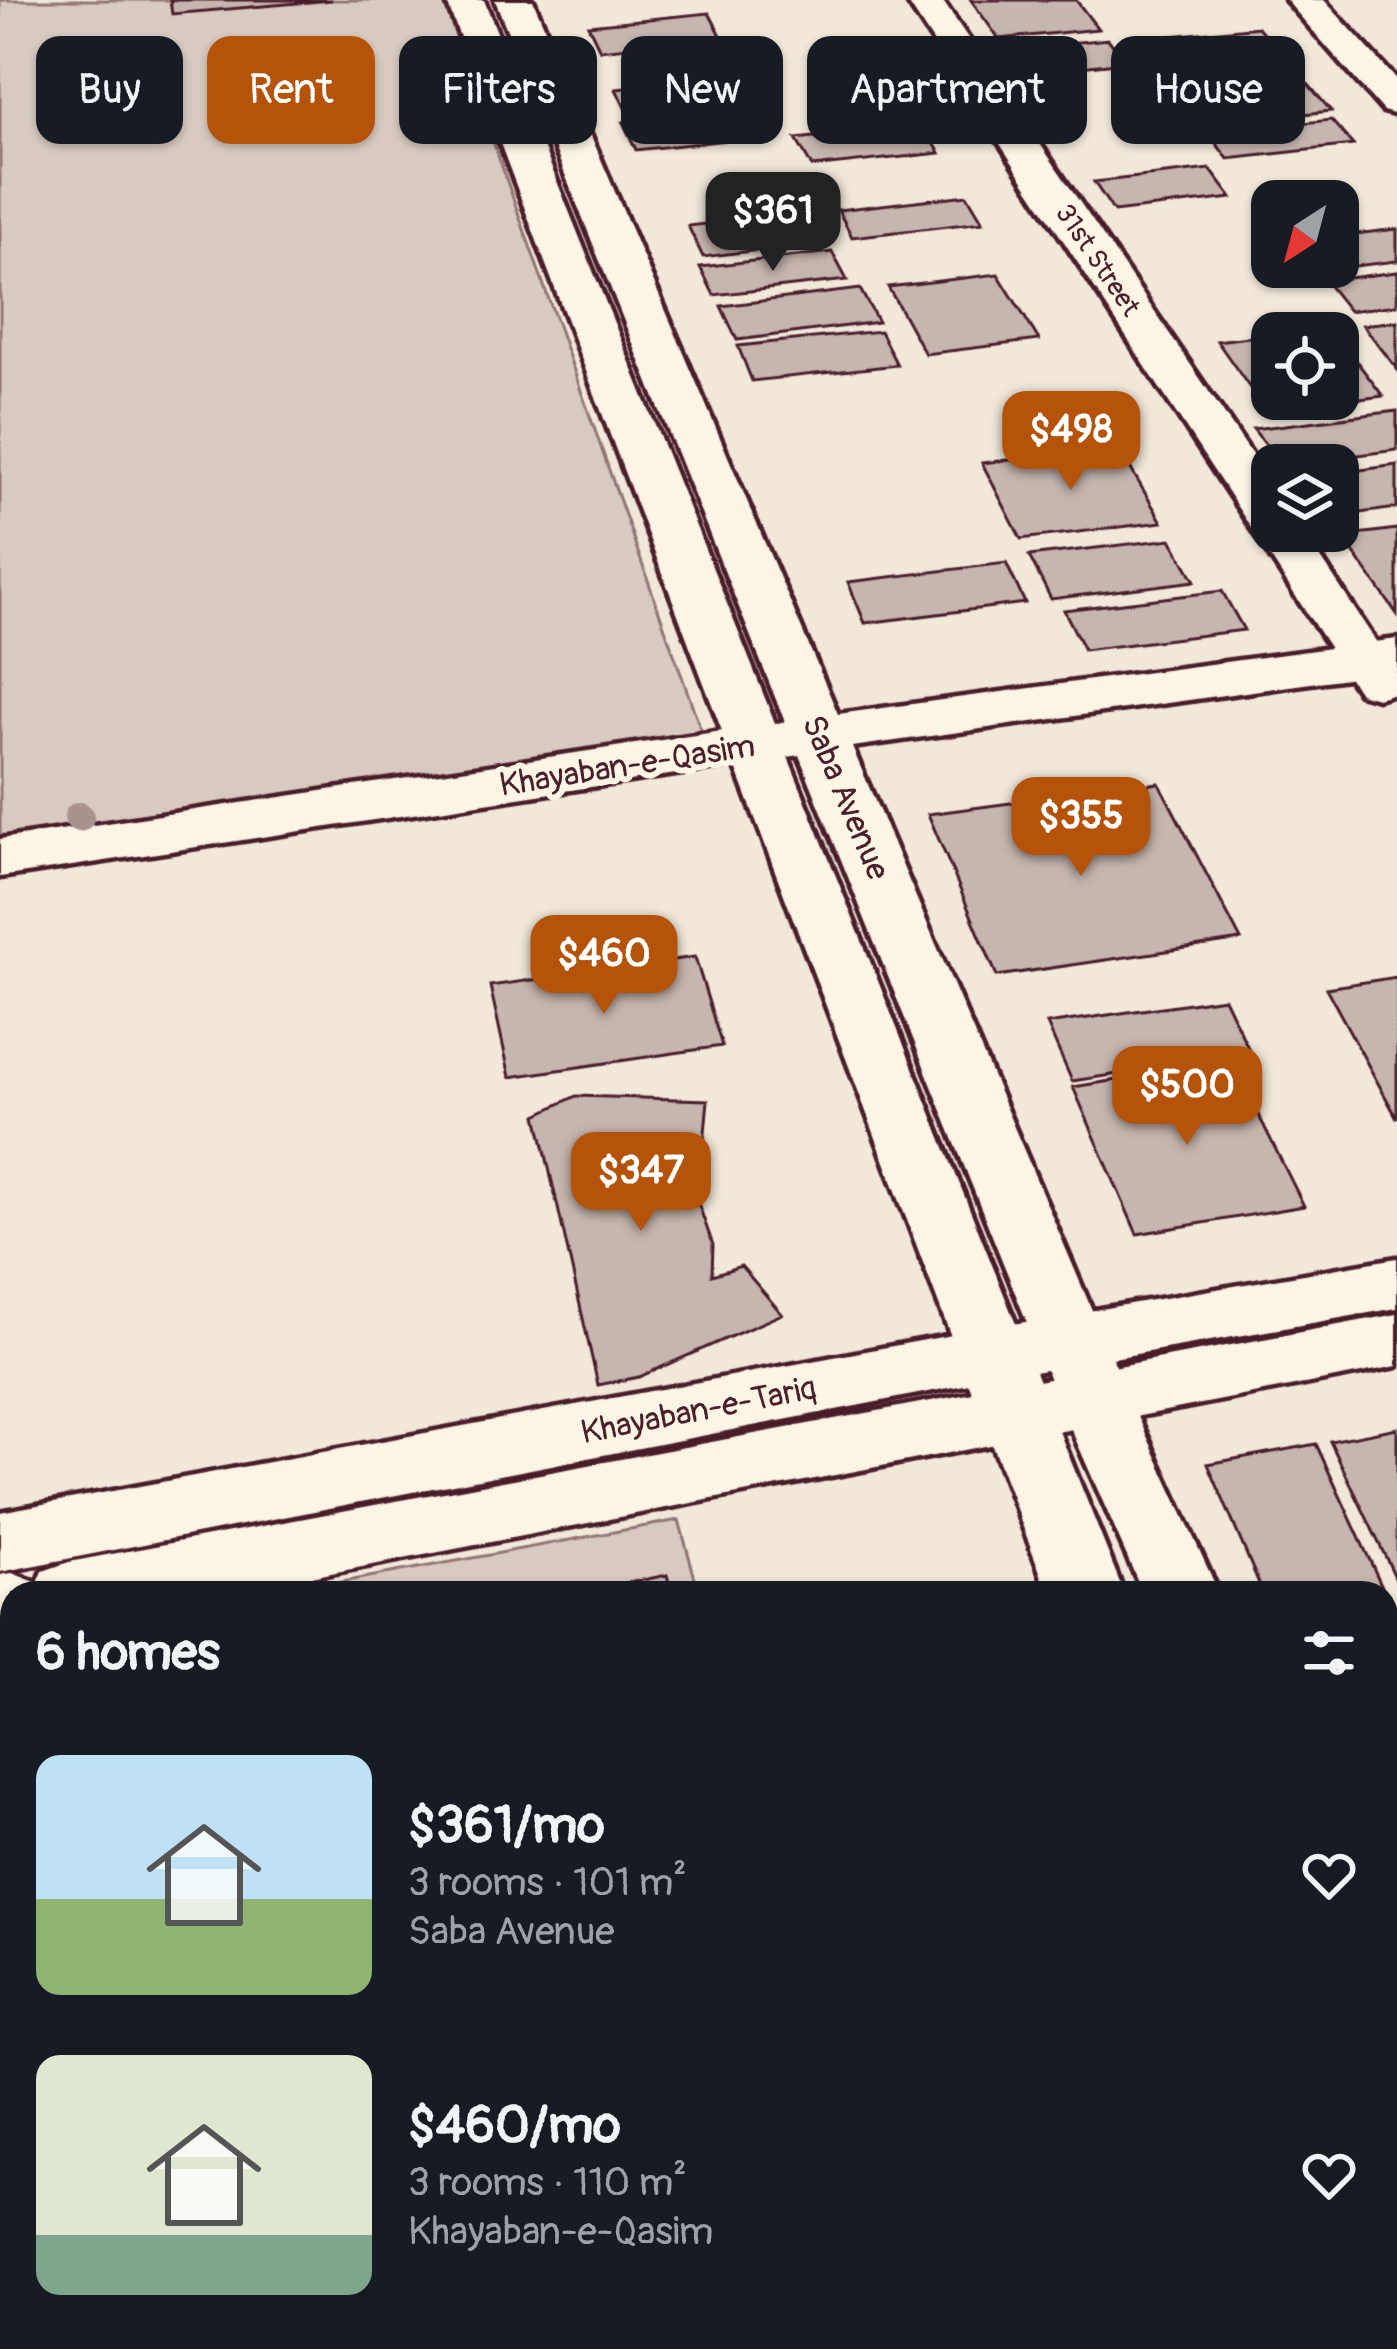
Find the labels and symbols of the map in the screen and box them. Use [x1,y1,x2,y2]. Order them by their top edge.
pin: $361 [702,172,844,274]
north arrow [1251,180,1359,288]
street label: 31st Street [1048,198,1147,323]
pin: $498 [1000,391,1142,493]
street label: Saba Avenue [793,709,899,886]
street label: Khayaban-e-Qasim [496,725,758,806]
pin: $355 [1010,777,1152,879]
pin: $460 [533,915,675,1017]
pin: $500 [1116,1046,1258,1148]
pin: $347 [570,1132,712,1234]
street label: Khayaban-e-Tariq [577,1368,819,1453]

